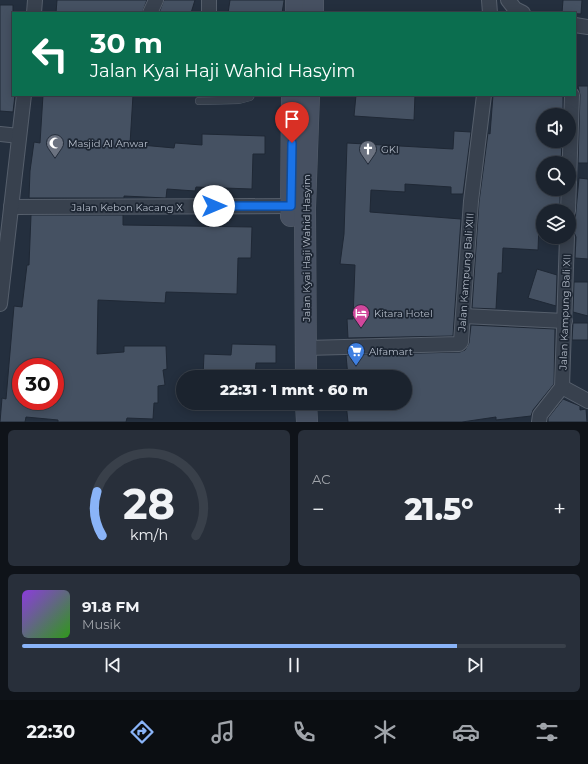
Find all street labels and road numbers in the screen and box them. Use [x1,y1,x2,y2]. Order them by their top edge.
street label: Jalan Kyai Haji Wahid Hasyim [300,174,313,323]
street label: Jalan Kebon Kacang X [70,201,183,214]
street label: Jalan Kampung Bali XIII [455,212,477,333]
street label: Jalan Kampung Bali XII [556,254,574,371]

